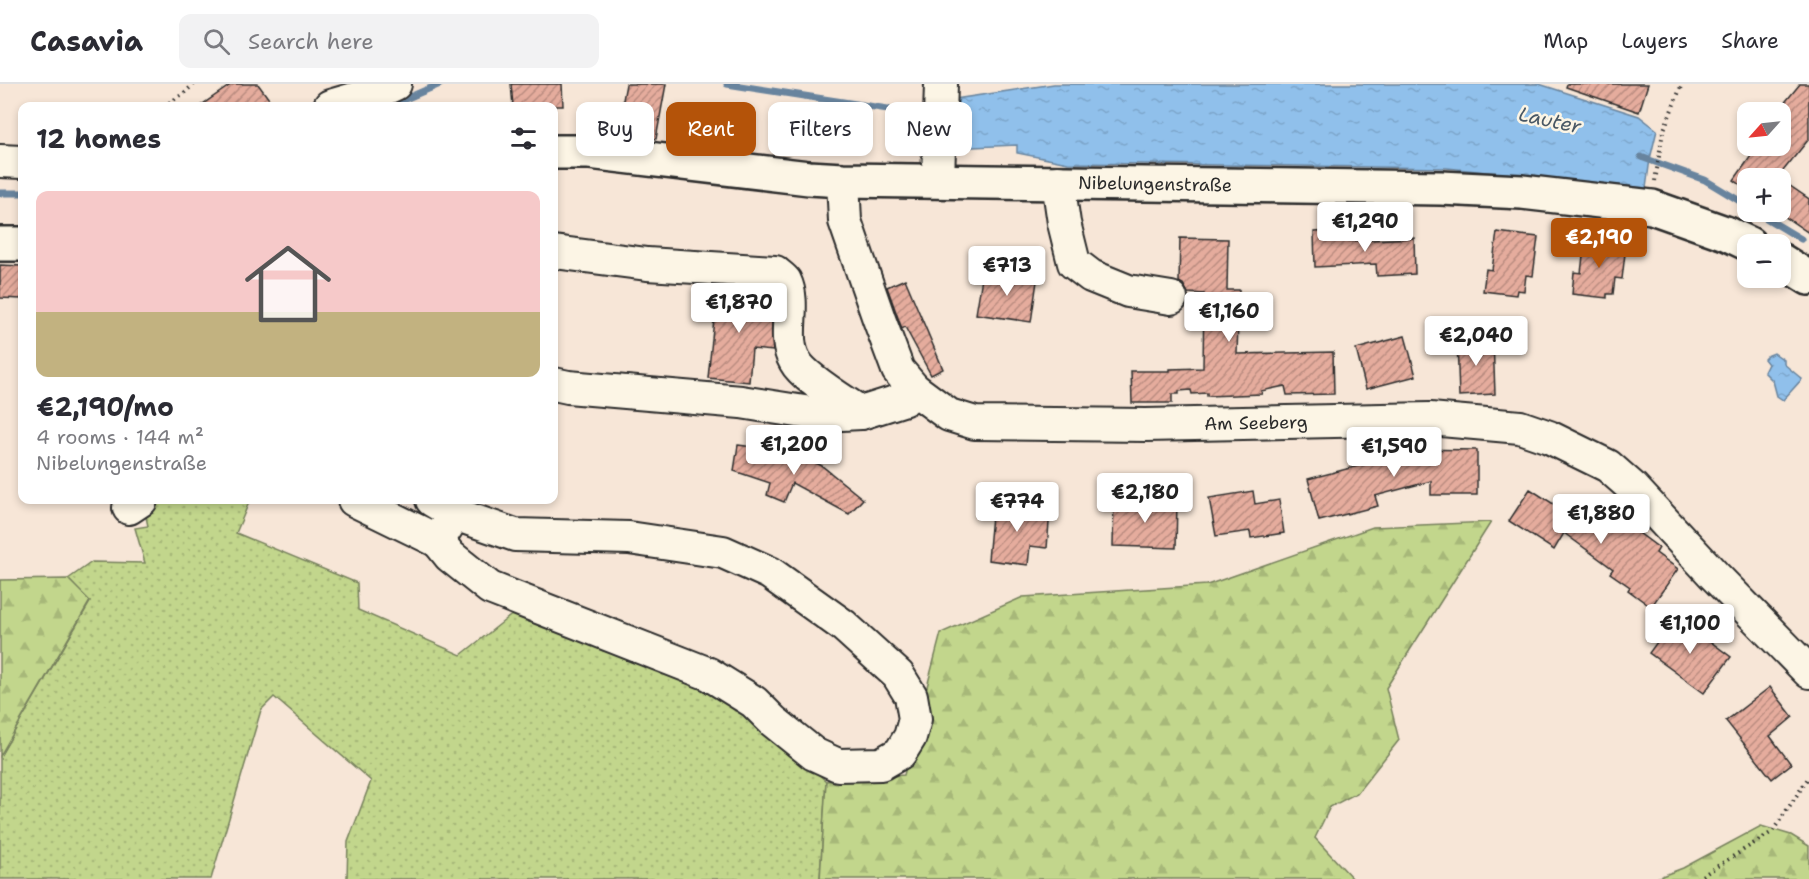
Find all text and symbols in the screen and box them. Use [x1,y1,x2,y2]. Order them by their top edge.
search box [179,14,599,68]
text: Casavia [30,22,143,60]
icon: search [200,25,233,58]
text: Search here [248,27,374,56]
text: Map [1543,27,1588,55]
text: Layers [1621,27,1688,55]
text: Share [1721,27,1779,55]
water label: Lauter [1516,101,1584,139]
chip: Buy [576,102,654,156]
chip: Rent [666,102,756,156]
chip: Filters [768,102,873,156]
chip: New [885,102,972,156]
north arrow [1737,102,1791,156]
map controls [1737,102,1791,288]
text: 12 homes [36,121,161,156]
icon: filters [507,122,540,155]
button: + [1737,168,1791,222]
street label: Nibelungenstraße [1078,171,1232,197]
pin: €1,290 [1316,202,1414,253]
text: €1,290 [1331,208,1399,234]
pin: €2,190 [1550,218,1648,269]
text: €2,190 [1565,224,1633,250]
icon: home [234,230,342,338]
button: − [1737,234,1791,288]
pin: €713 [971,246,1043,297]
text: €713 [982,252,1032,278]
pin: €1,870 [690,283,788,334]
text: €1,870 [705,289,773,315]
pin: €1,160 [1180,292,1278,343]
text: €1,160 [1198,298,1260,324]
pin: €2,040 [1427,316,1525,367]
text: €2,040 [1439,322,1513,348]
text: €2,190/mo [36,389,174,424]
street label: Am Seeberg [1204,410,1308,436]
text: 4 rooms · 144 m² [36,424,204,450]
pin: €1,200 [745,425,843,476]
pin: €1,590 [1345,427,1443,478]
text: €1,200 [760,431,828,457]
text: €1,590 [1361,433,1427,459]
text: Nibelungenstraße [36,450,207,476]
pin: €2,180 [1096,473,1194,524]
text: €2,180 [1111,479,1179,505]
pin: €774 [981,482,1053,533]
text: €774 [990,488,1044,514]
pin: €1,880 [1552,494,1650,545]
text: €1,880 [1567,500,1635,526]
pin: €1,100 [1641,604,1739,655]
text: €1,100 [1659,610,1721,636]

